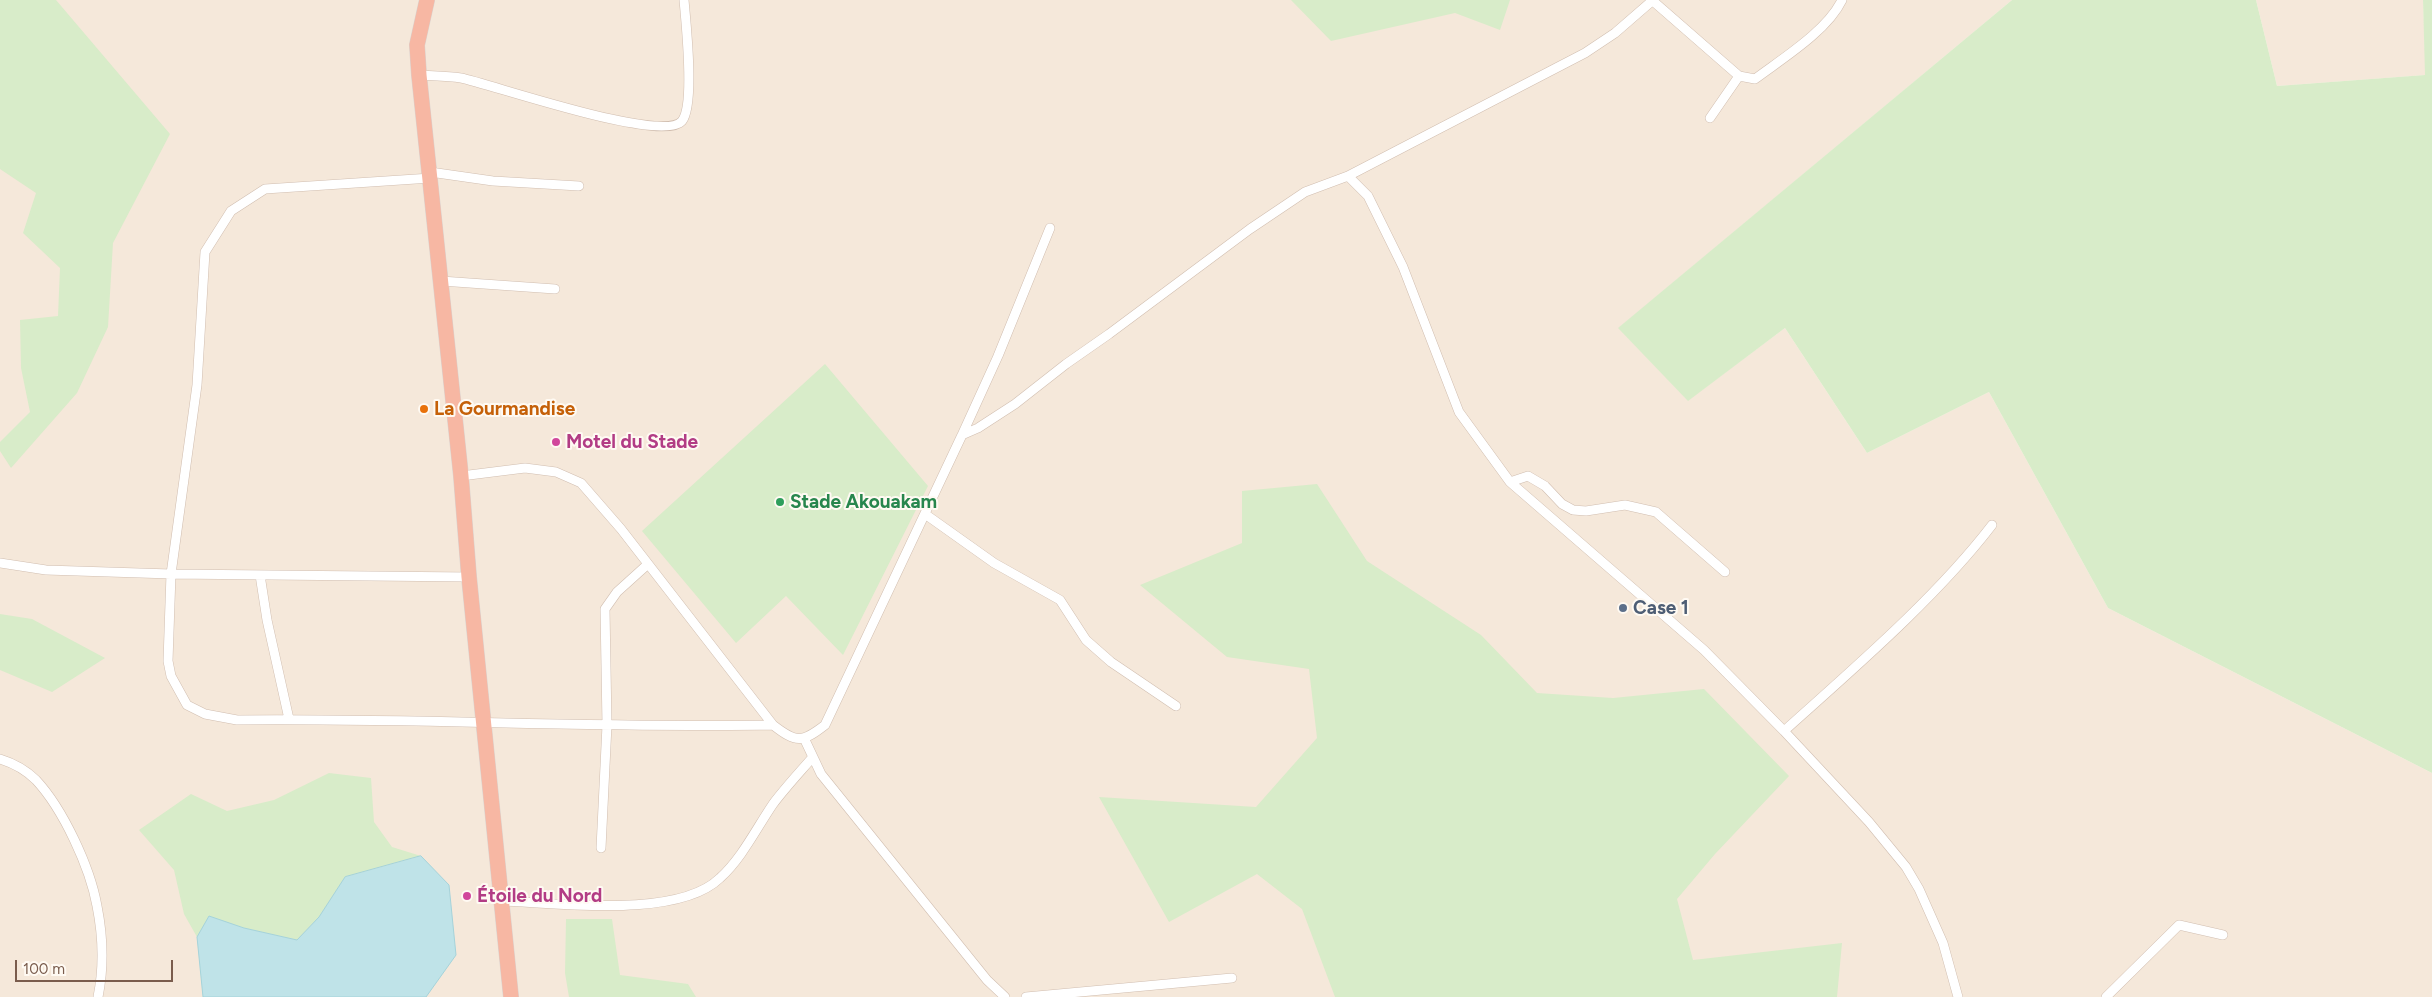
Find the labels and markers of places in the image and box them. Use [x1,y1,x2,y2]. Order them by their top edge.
place label: La Gourmandise [434,398,575,420]
marker: La Gourmandise [418,403,430,415]
place label: Motel du Stade [566,431,698,453]
marker: Motel du Stade [550,436,562,448]
place label: Stade Akouakam [790,491,937,513]
marker: Stade Akouakam [774,496,786,508]
place label: Case 1 [1633,597,1689,619]
marker: Case 1 [1617,602,1629,614]
place label: Étoile du Nord [477,885,602,907]
marker: Étoile du Nord [461,890,473,902]

